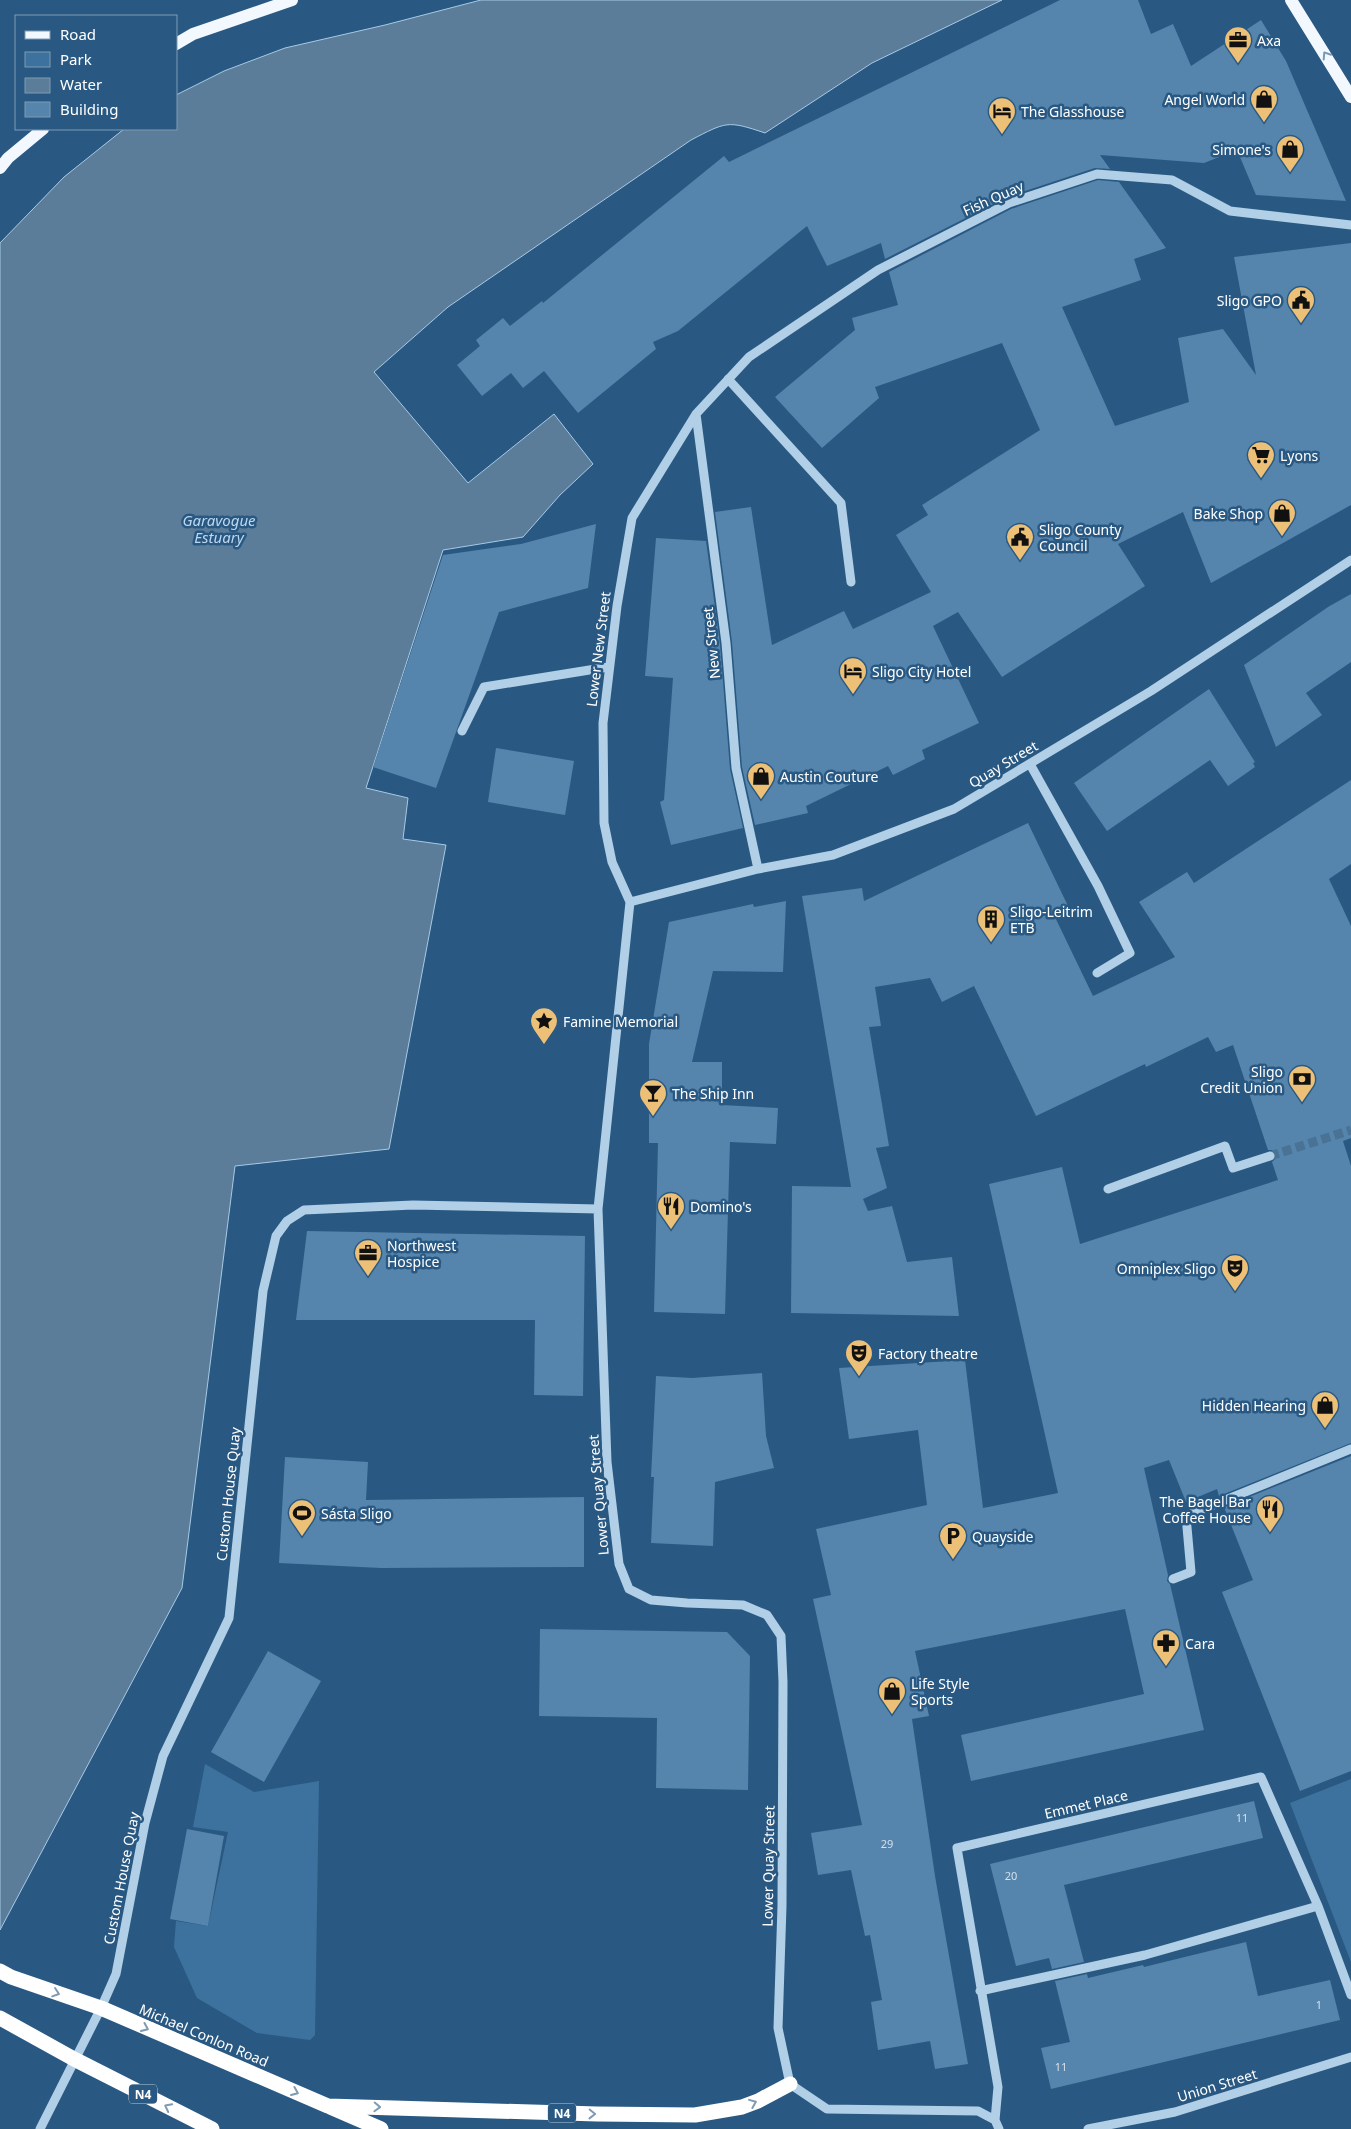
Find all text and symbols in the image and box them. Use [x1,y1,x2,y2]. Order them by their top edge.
legend [15,15,178,130]
text: Road [60,24,96,44]
office icon: Axa [1223,25,1253,64]
place label: Axa [1257,31,1281,50]
text: Park [60,49,92,69]
one-way arrow [1323,51,1333,60]
text: Water [60,74,102,94]
shop icon: Angel World [1249,84,1279,123]
place label: Angel World [1164,90,1245,109]
hotel icon: The Glasshouse [987,96,1017,135]
text: Building [60,99,118,119]
place label: The Glasshouse [1021,102,1125,121]
shop icon: Simone's [1275,134,1305,173]
place label: Simone's [1212,140,1271,159]
street label: Fish Quay [960,176,1027,220]
public building icon: Sligo GPO [1286,285,1316,324]
place label: Sligo GPO [1217,291,1282,310]
supermarket icon: Lyons [1246,440,1276,479]
place label: Lyons [1280,446,1319,465]
shop icon: Bake Shop [1267,498,1297,537]
place label: Bake Shop [1194,504,1263,523]
water label: Garavogue Estuary [182,510,256,547]
place label: Sligo County Council [1039,520,1122,555]
public building icon: Sligo County Council [1005,522,1035,561]
street label: Lower New Street [582,590,614,708]
street label: New Street [698,606,724,680]
hotel icon: Sligo City Hotel [838,656,868,695]
place label: Sligo City Hotel [872,662,971,681]
street label: Quay Street [965,736,1041,792]
shop icon: Austin Couture [746,761,776,800]
place label: Austin Couture [780,767,878,786]
place label: Sligo-Leitrim ETB [1010,902,1093,937]
building icon: Sligo-Leitrim ETB [976,904,1006,943]
place icon: Famine Memorial [529,1006,559,1045]
place label: Famine Memorial [563,1012,678,1031]
place label: Sligo Credit Union [1200,1062,1283,1097]
bank icon: Sligo Credit Union [1287,1064,1317,1103]
bar icon: The Ship Inn [638,1078,668,1117]
place label: The Ship Inn [672,1084,754,1103]
restaurant icon: Domino's [656,1191,686,1230]
place label: Domino's [690,1197,752,1216]
place label: Northwest Hospice [387,1236,456,1271]
office icon: Northwest Hospice [353,1238,383,1277]
theatre icon: Omniplex Sligo [1220,1253,1250,1292]
place label: Omniplex Sligo [1117,1259,1216,1278]
theatre icon: Factory theatre [844,1338,874,1377]
place label: Factory theatre [878,1344,978,1363]
shop icon: Hidden Hearing [1310,1390,1340,1429]
place label: Hidden Hearing [1202,1396,1306,1415]
street label: Custom House Quay [212,1425,245,1562]
street label: Lower Quay Street [583,1434,613,1556]
place label: The Bagel Bar Coffee House [1160,1492,1251,1527]
restaurant icon: The Bagel Bar Coffee House [1255,1494,1285,1533]
sports icon: Sásta Sligo [287,1498,317,1537]
place label: Sásta Sligo [321,1504,392,1523]
parking icon: Quayside [938,1521,968,1560]
place label: Quayside [972,1527,1034,1546]
pharmacy icon: Cara [1151,1628,1181,1667]
place label: Cara [1185,1634,1215,1653]
place label: Life Style Sports [911,1674,970,1709]
shop icon: Life Style Sports [877,1676,907,1715]
street label: Emmet Place [1042,1785,1130,1823]
street label: Lower Quay Street [757,1805,779,1927]
street label: Custom House Quay [99,1809,143,1946]
house number: 11 [1236,1810,1248,1825]
house number: 29 [881,1836,893,1851]
house number: 20 [1005,1868,1017,1883]
one-way arrow [51,1987,60,1997]
house number: 1 [1316,1997,1322,2012]
street label: Michael Conlon Road [136,1999,272,2071]
one-way arrow [140,2021,149,2032]
house number: 11 [1055,2059,1067,2074]
street label: Union Street [1175,2064,1259,2106]
road number: N4 [129,2084,157,2104]
one-way arrow [290,2085,299,2096]
one-way arrow [748,2099,757,2109]
one-way arrow [373,2102,381,2113]
one-way arrow [164,2103,173,2113]
road number: N4 [548,2104,576,2122]
one-way arrow [588,2109,596,2119]

